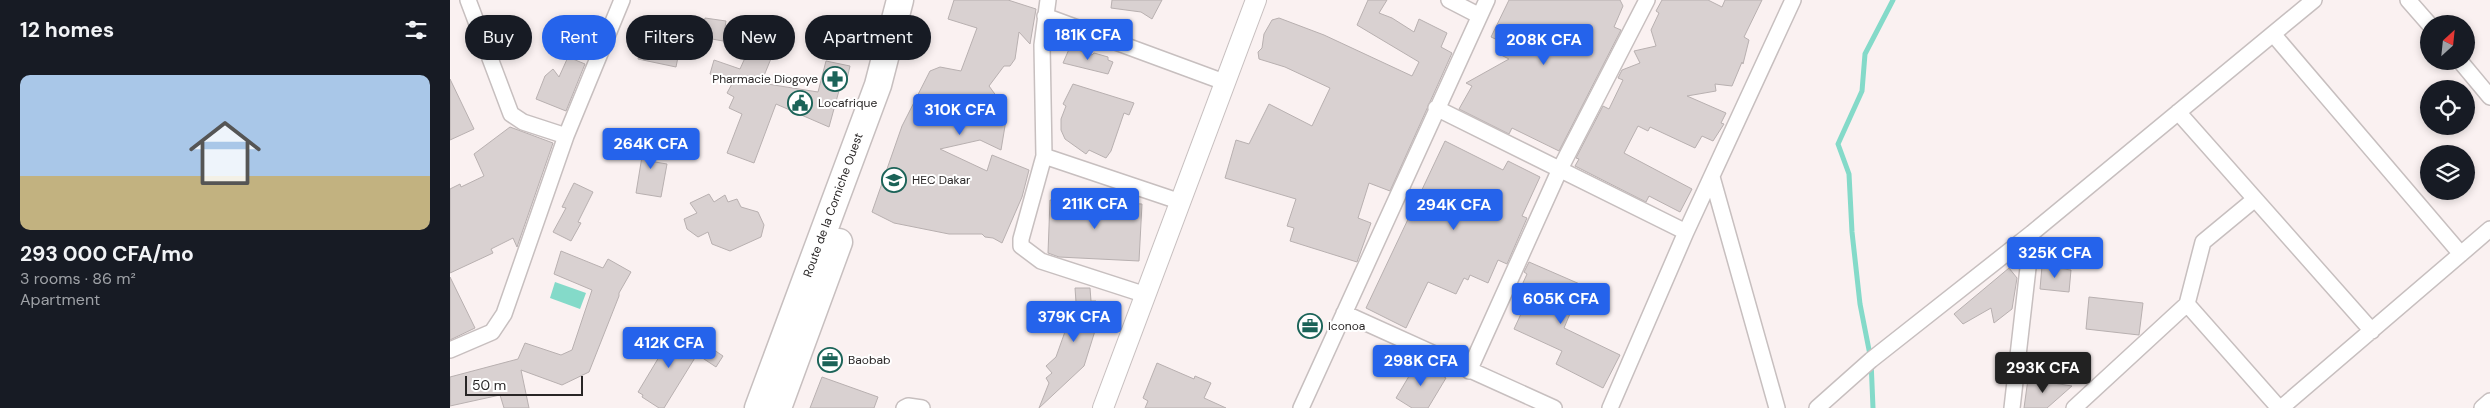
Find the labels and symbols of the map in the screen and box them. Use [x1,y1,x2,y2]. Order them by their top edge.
north arrow [2420,15,2475,70]
pin: 181K CFA [1036,18,1140,61]
pin: 208K CFA [1492,23,1596,66]
pharmacy icon: Pharmacie Diogoye [822,66,848,92]
place label: Pharmacie Diogoye [712,71,818,87]
public building icon: Locafrique [787,90,813,116]
pin: 310K CFA [908,94,1012,136]
place label: Locafrique [818,95,877,111]
pin: 264K CFA [599,128,703,170]
street label: Route de la Corniche Ouest [799,130,867,279]
school or university icon: HEC Dakar [881,167,907,193]
place label: HEC Dakar [912,172,971,188]
pin: 211K CFA [1043,188,1147,230]
pin: 294K CFA [1402,188,1506,231]
pin: 325K CFA [2003,236,2107,279]
pin: 605K CFA [1509,282,1613,325]
pin: 379K CFA [1022,300,1126,343]
office icon: Iconoa [1297,313,1323,339]
place label: Iconoa [1328,318,1365,334]
pin: 412K CFA [617,326,721,369]
pin: 298K CFA [1369,344,1473,387]
office icon: Baobab [817,347,843,373]
place label: Baobab [848,352,890,368]
pin: 293K CFA [1991,352,2095,394]
scale bar [465,373,582,396]

